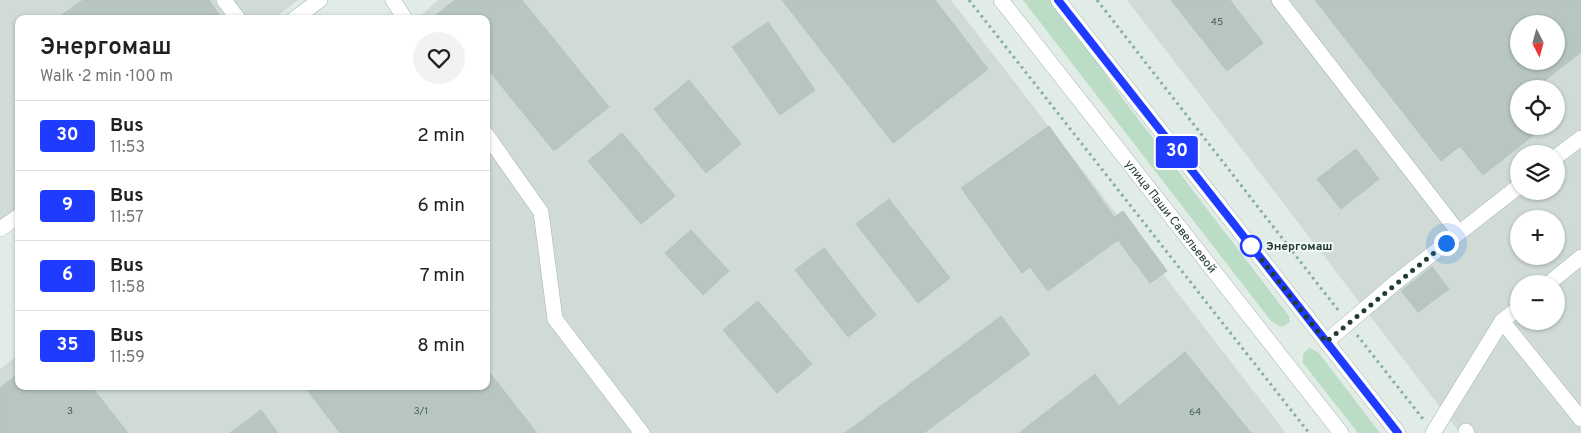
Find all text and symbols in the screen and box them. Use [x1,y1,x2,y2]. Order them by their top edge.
north arrow [1510,15,1565,70]
map controls [1510,15,1565,330]
house number: 45 [1211,16,1223,29]
button: heart [413,32,465,84]
text: Энергомаш [40,33,172,63]
text: Walk · 2 min · 100 m [40,67,173,87]
button: locate [1510,80,1565,135]
text: Bus [110,114,144,138]
text: 30 [56,124,79,147]
text: 2 min [417,124,465,148]
line badge: 30 [1154,136,1200,168]
text: 11:53 [110,138,145,158]
text: 30 [1166,140,1188,163]
button: layers [1510,145,1565,200]
street label: улица Паши Савельевой [1121,157,1219,277]
text: Bus [110,184,144,208]
text: 9 [62,194,73,217]
text: 6 min [418,194,465,218]
text: 11:57 [110,208,144,228]
button: + [1510,210,1565,265]
your location [1434,231,1459,256]
marker: Энергомаш [1240,235,1262,257]
place label: Энергомаш [1266,239,1333,255]
text: Bus [110,254,144,278]
text: 6 [62,264,73,287]
text: 7 min [420,264,465,288]
button: − [1510,275,1565,330]
text: 11:58 [110,278,145,298]
text: Bus [110,324,144,348]
text: 35 [57,334,78,357]
text: 8 min [417,334,465,358]
text: 11:59 [110,348,145,368]
house number: 3 [67,405,73,418]
house number: 3/1 [414,405,428,418]
house number: 64 [1189,406,1201,419]

